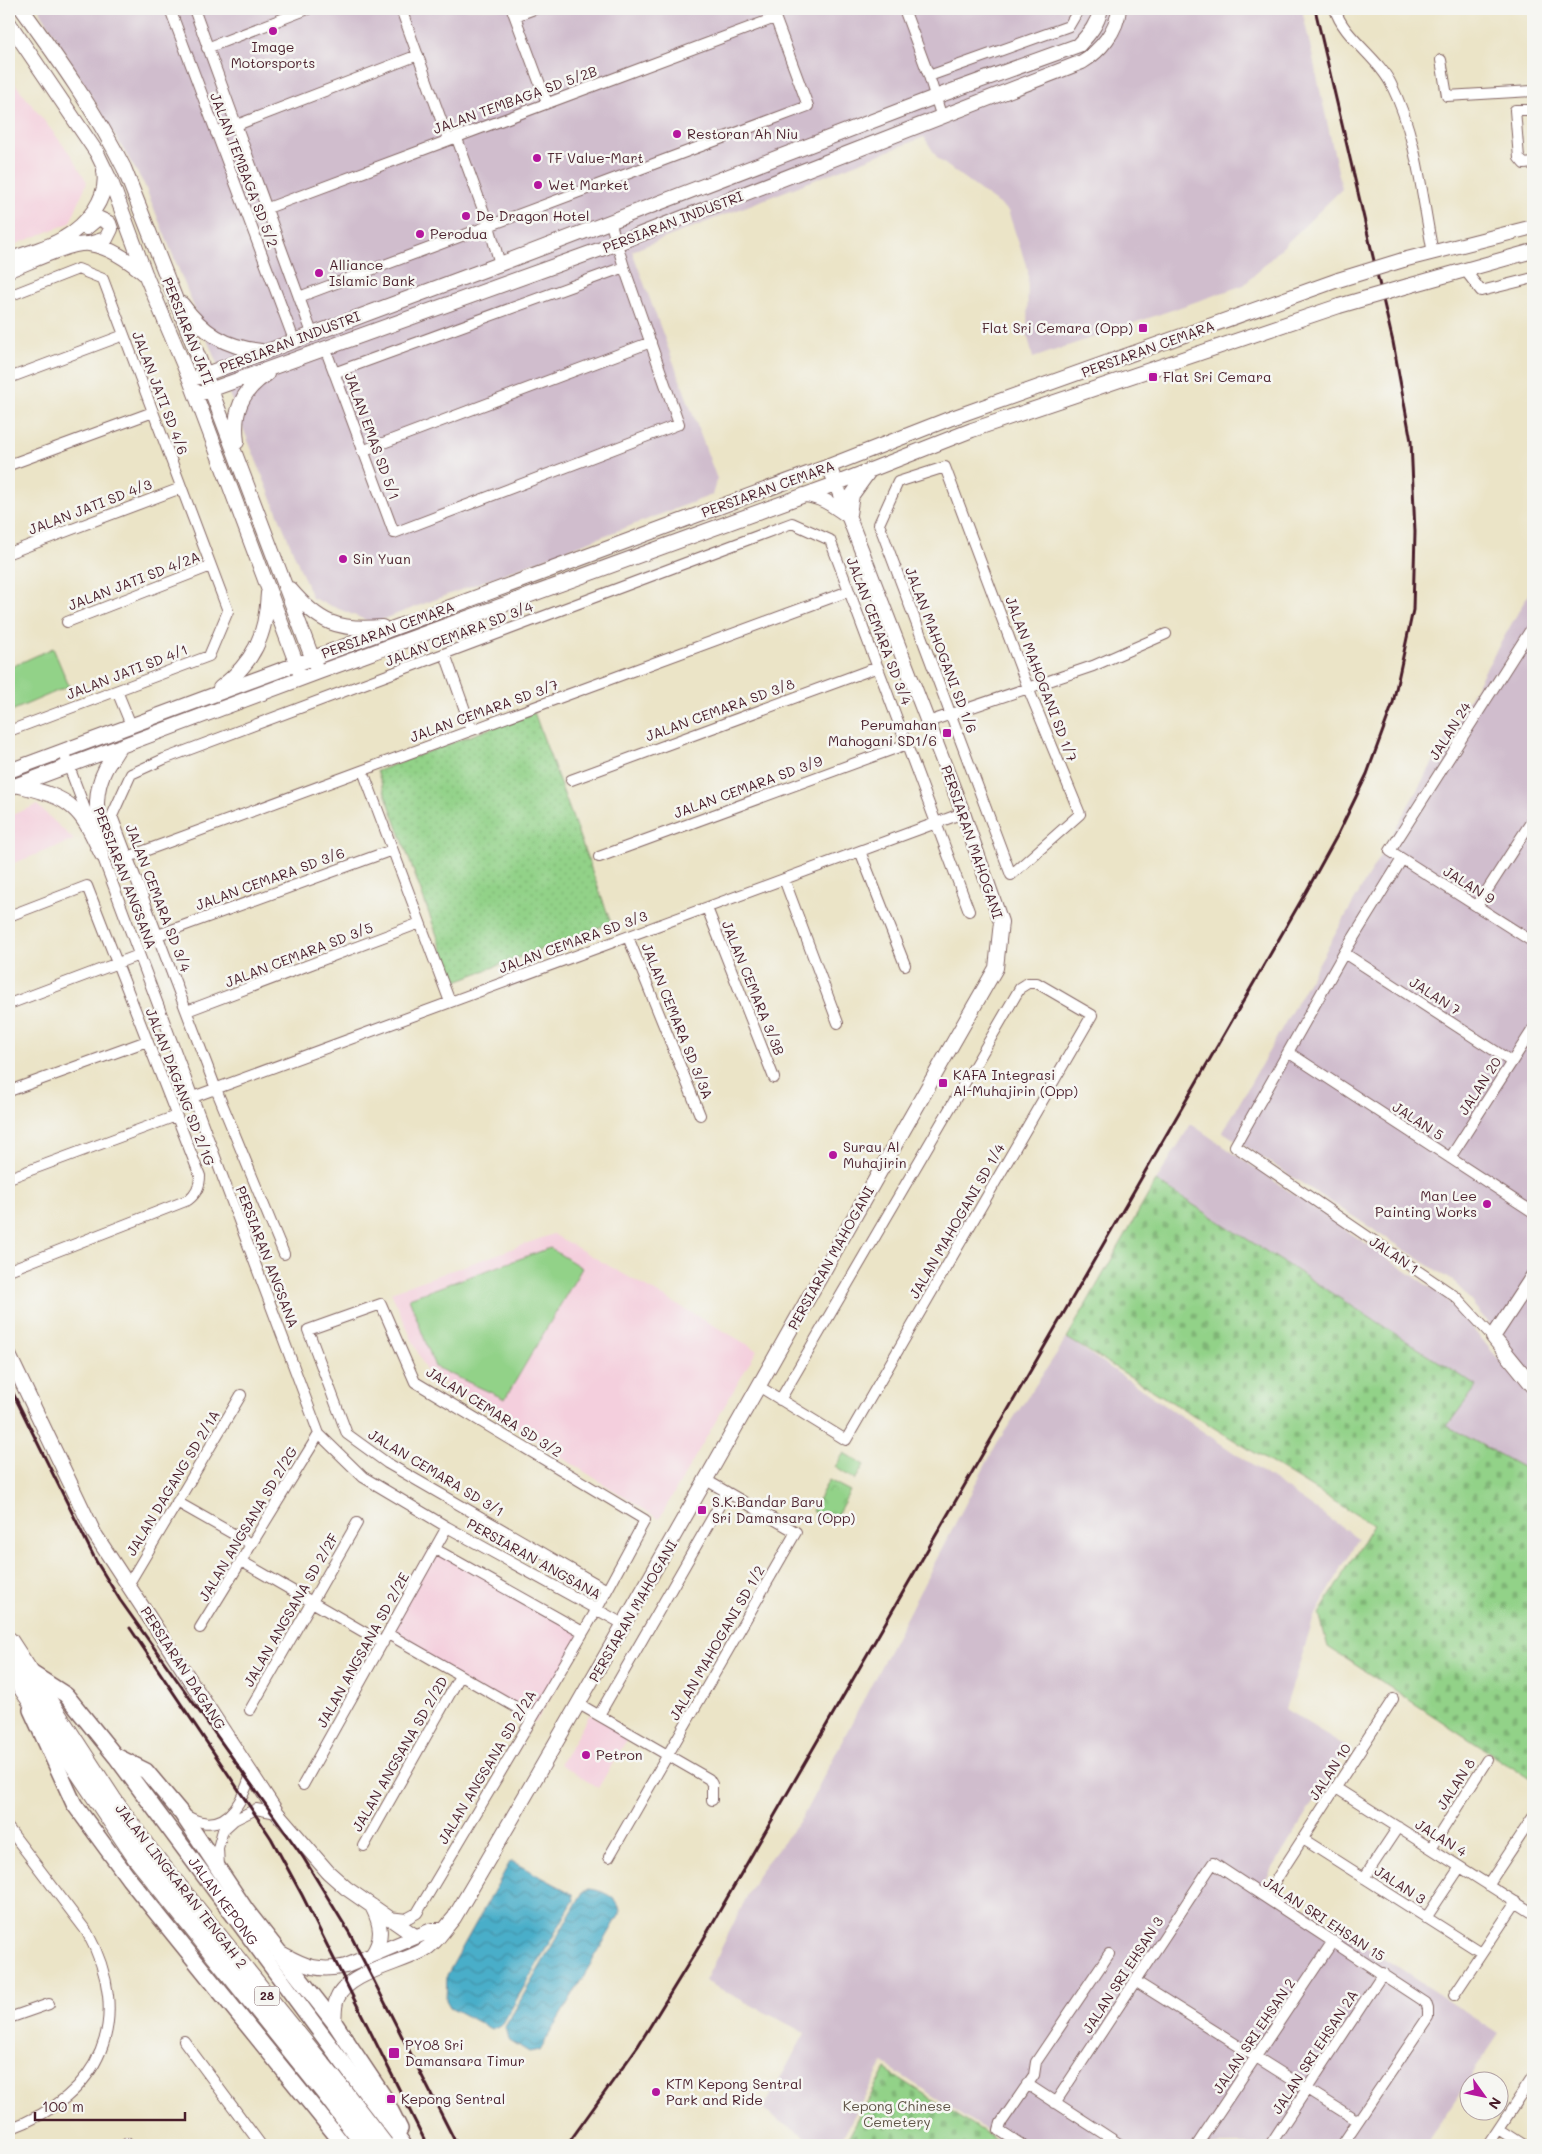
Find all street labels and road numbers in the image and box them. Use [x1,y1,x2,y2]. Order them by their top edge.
street label: JALAN TEMBAGA SD 5/2B [430,61,599,138]
street label: JALAN TEMBAGA SD 5/2 [206,90,283,250]
street label: PERSIARAN INDUSTRI [600,186,746,257]
street label: PERSIARAN JATI [158,274,219,387]
street label: PERSIARAN INDUSTRI [217,306,363,377]
street label: PERSIARAN CEMARA [1079,316,1217,381]
street label: JALAN JATI SD 4/6 [128,328,193,457]
street label: JALAN EMAS SD 5/1 [341,370,404,502]
street label: PERSIARAN CEMARA [699,456,837,521]
street label: JALAN JATI SD 4/3 [25,474,154,539]
street label: JALAN JATI SD 4/2A [65,547,203,614]
street label: JALAN CEMARA SD 3/4 [842,554,917,708]
street label: JALAN MAHOGANI SD 1/6 [901,564,982,735]
street label: JALAN MAHOGANI SD 1/7 [1001,593,1082,764]
street label: JALAN CEMARA SD 3/4 [382,596,536,671]
street label: PERSIARAN CEMARA [319,597,457,662]
street label: JALAN JATI SD 4/1 [63,640,190,703]
street label: JALAN CEMARA SD 3/8 [643,674,797,745]
street label: JALAN CEMARA SD 3/7 [407,675,561,746]
street label: JALAN 24 [1424,697,1475,763]
street label: JALAN CEMARA SD 3/9 [671,751,825,822]
street label: PERSIARAN MAHOGANI [937,763,1008,921]
street label: PERSIARAN ANGSANA [90,804,161,952]
street label: JALAN CEMARA SD 3/4 [121,821,196,975]
street label: JALAN CEMARA SD 3/6 [193,843,347,914]
street label: JALAN 9 [1440,861,1499,908]
street label: JALAN CEMARA SD 3/3 [496,906,650,977]
street label: JALAN CEMARA SD 3/5 [222,918,375,992]
street label: JALAN CEMARA 3/3B [718,918,789,1058]
street label: JALAN CEMARA SD 3/3A [637,940,717,1102]
street label: JALAN 7 [1406,972,1465,1019]
street label: JALAN DAGANG SD 2/1G [142,1005,219,1168]
street label: JALAN 20 [1454,1053,1506,1118]
street label: JALAN 5 [1389,1097,1448,1144]
street label: JALAN MAHOGANI SD 1/4 [904,1139,1009,1302]
street label: PERSIARAN ANGSANA [232,1183,303,1331]
street label: PERSIARAN MAHOGANI [783,1183,878,1333]
street label: JALAN 1 [1366,1231,1423,1278]
street label: JALAN CEMARA SD 3/2 [423,1362,566,1461]
street label: JALAN DAGANG SD 2/1A [121,1406,224,1559]
street label: JALAN CEMARA SD 3/1 [365,1425,508,1521]
street label: JALAN ANGSANA SD 2/2G [194,1443,301,1605]
street label: PERSIARAN ANGSANA [464,1514,605,1603]
street label: JALAN ANGSANA SD 2/2F [239,1529,342,1690]
street label: PERSIARAN MAHOGANI [584,1536,681,1685]
street label: JALAN MAHOGANI SD 1/2 [664,1562,769,1724]
street label: JALAN ANGSANA SD 2/2E [312,1569,413,1731]
street label: PERSIARAN DAGANG [137,1603,230,1733]
street label: JALAN ANGSANA SD 2/2D [347,1673,452,1835]
street label: JALAN ANGSANA SD 2/2A [433,1686,540,1847]
street label: JALAN 10 [1304,1739,1355,1804]
street label: JALAN 8 [1432,1754,1479,1813]
street label: JALAN LINGKARAN TENGAH 2 [111,1800,252,1972]
street label: JALAN 4 [1412,1814,1471,1861]
street label: JALAN KEPONG [184,1853,263,1949]
street label: JALAN 3 [1371,1861,1430,1908]
street label: JALAN SRI EHSAN 15 [1260,1872,1389,1965]
street label: JALAN SRI EHSAN 3 [1078,1913,1167,2037]
street label: JALAN SRI EHSAN 2 [1208,1974,1299,2097]
road number: 28 [254,1986,280,2005]
street label: JALAN SRI EHSAN 2A [1267,1986,1362,2118]

